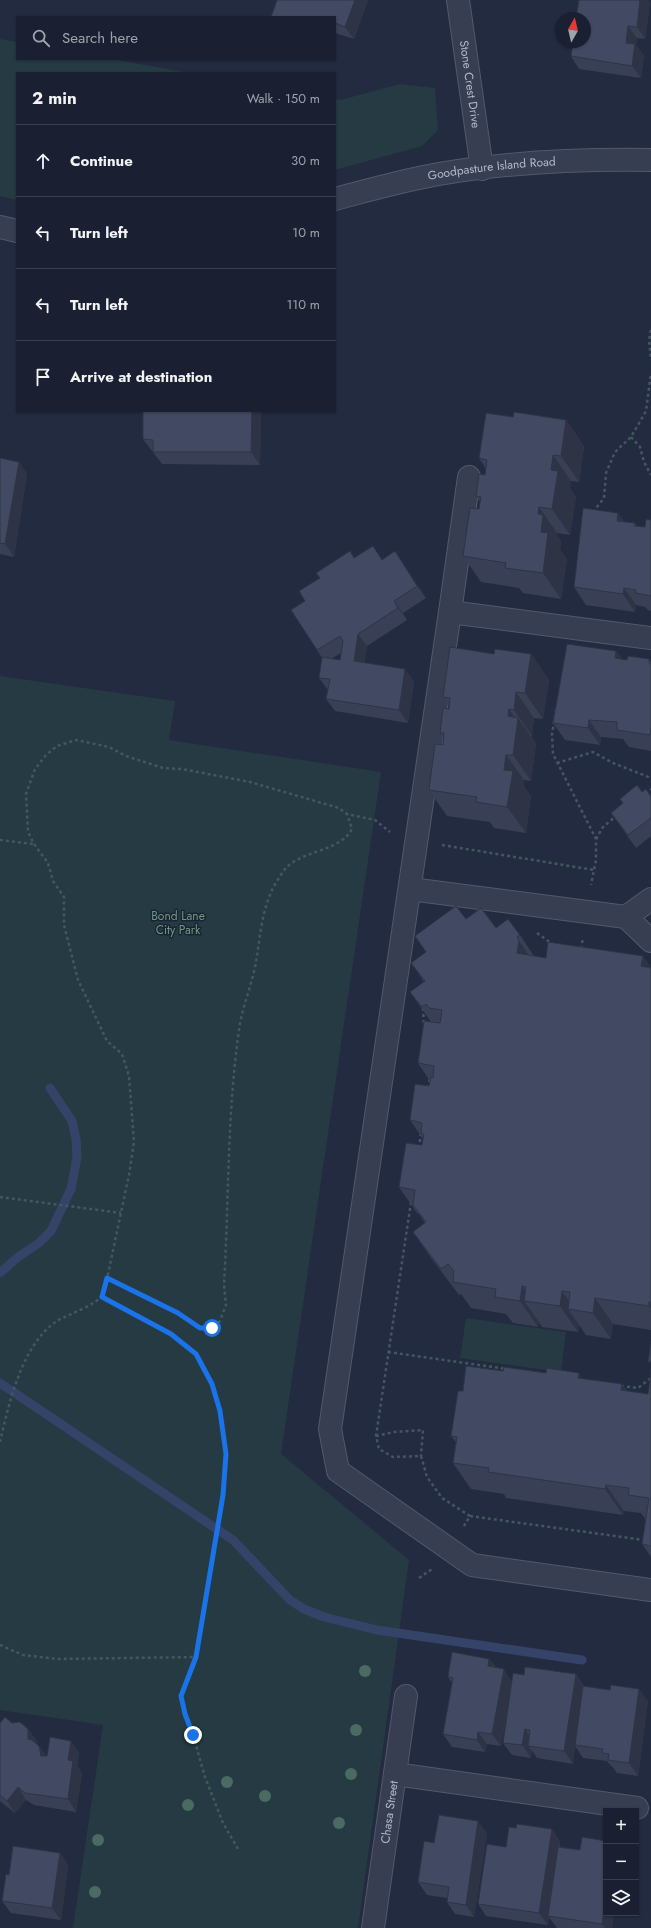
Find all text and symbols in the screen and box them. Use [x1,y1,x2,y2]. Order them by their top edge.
north arrow [555,12,591,48]
search box [16,16,336,60]
icon: search [30,27,52,49]
text: Search here [62,27,138,49]
street label: Stone Crest Drive [455,39,485,129]
text: 2 min [32,86,77,110]
text: Walk · 150 m [247,89,320,108]
icon: ahead [32,150,54,172]
text: Continue [70,150,133,172]
text: 30 m [291,151,320,170]
street label: Goodpasture Island Road [426,153,556,185]
icon: left [32,222,54,244]
text: Turn left [70,222,128,244]
text: 10 m [292,223,320,242]
icon: left [32,294,54,316]
text: Turn left [70,294,128,316]
text: 110 m [286,295,320,314]
icon: arrive [32,366,54,388]
text: Arrive at destination [70,366,212,388]
park label: Bond Lane City Park [151,907,205,939]
route start [203,1319,221,1337]
route end [184,1726,202,1744]
street label: Chasa Street [376,1779,403,1845]
map controls [603,1808,639,1916]
button: + [603,1808,639,1844]
button: − [603,1844,639,1880]
button: layers [603,1880,639,1916]

